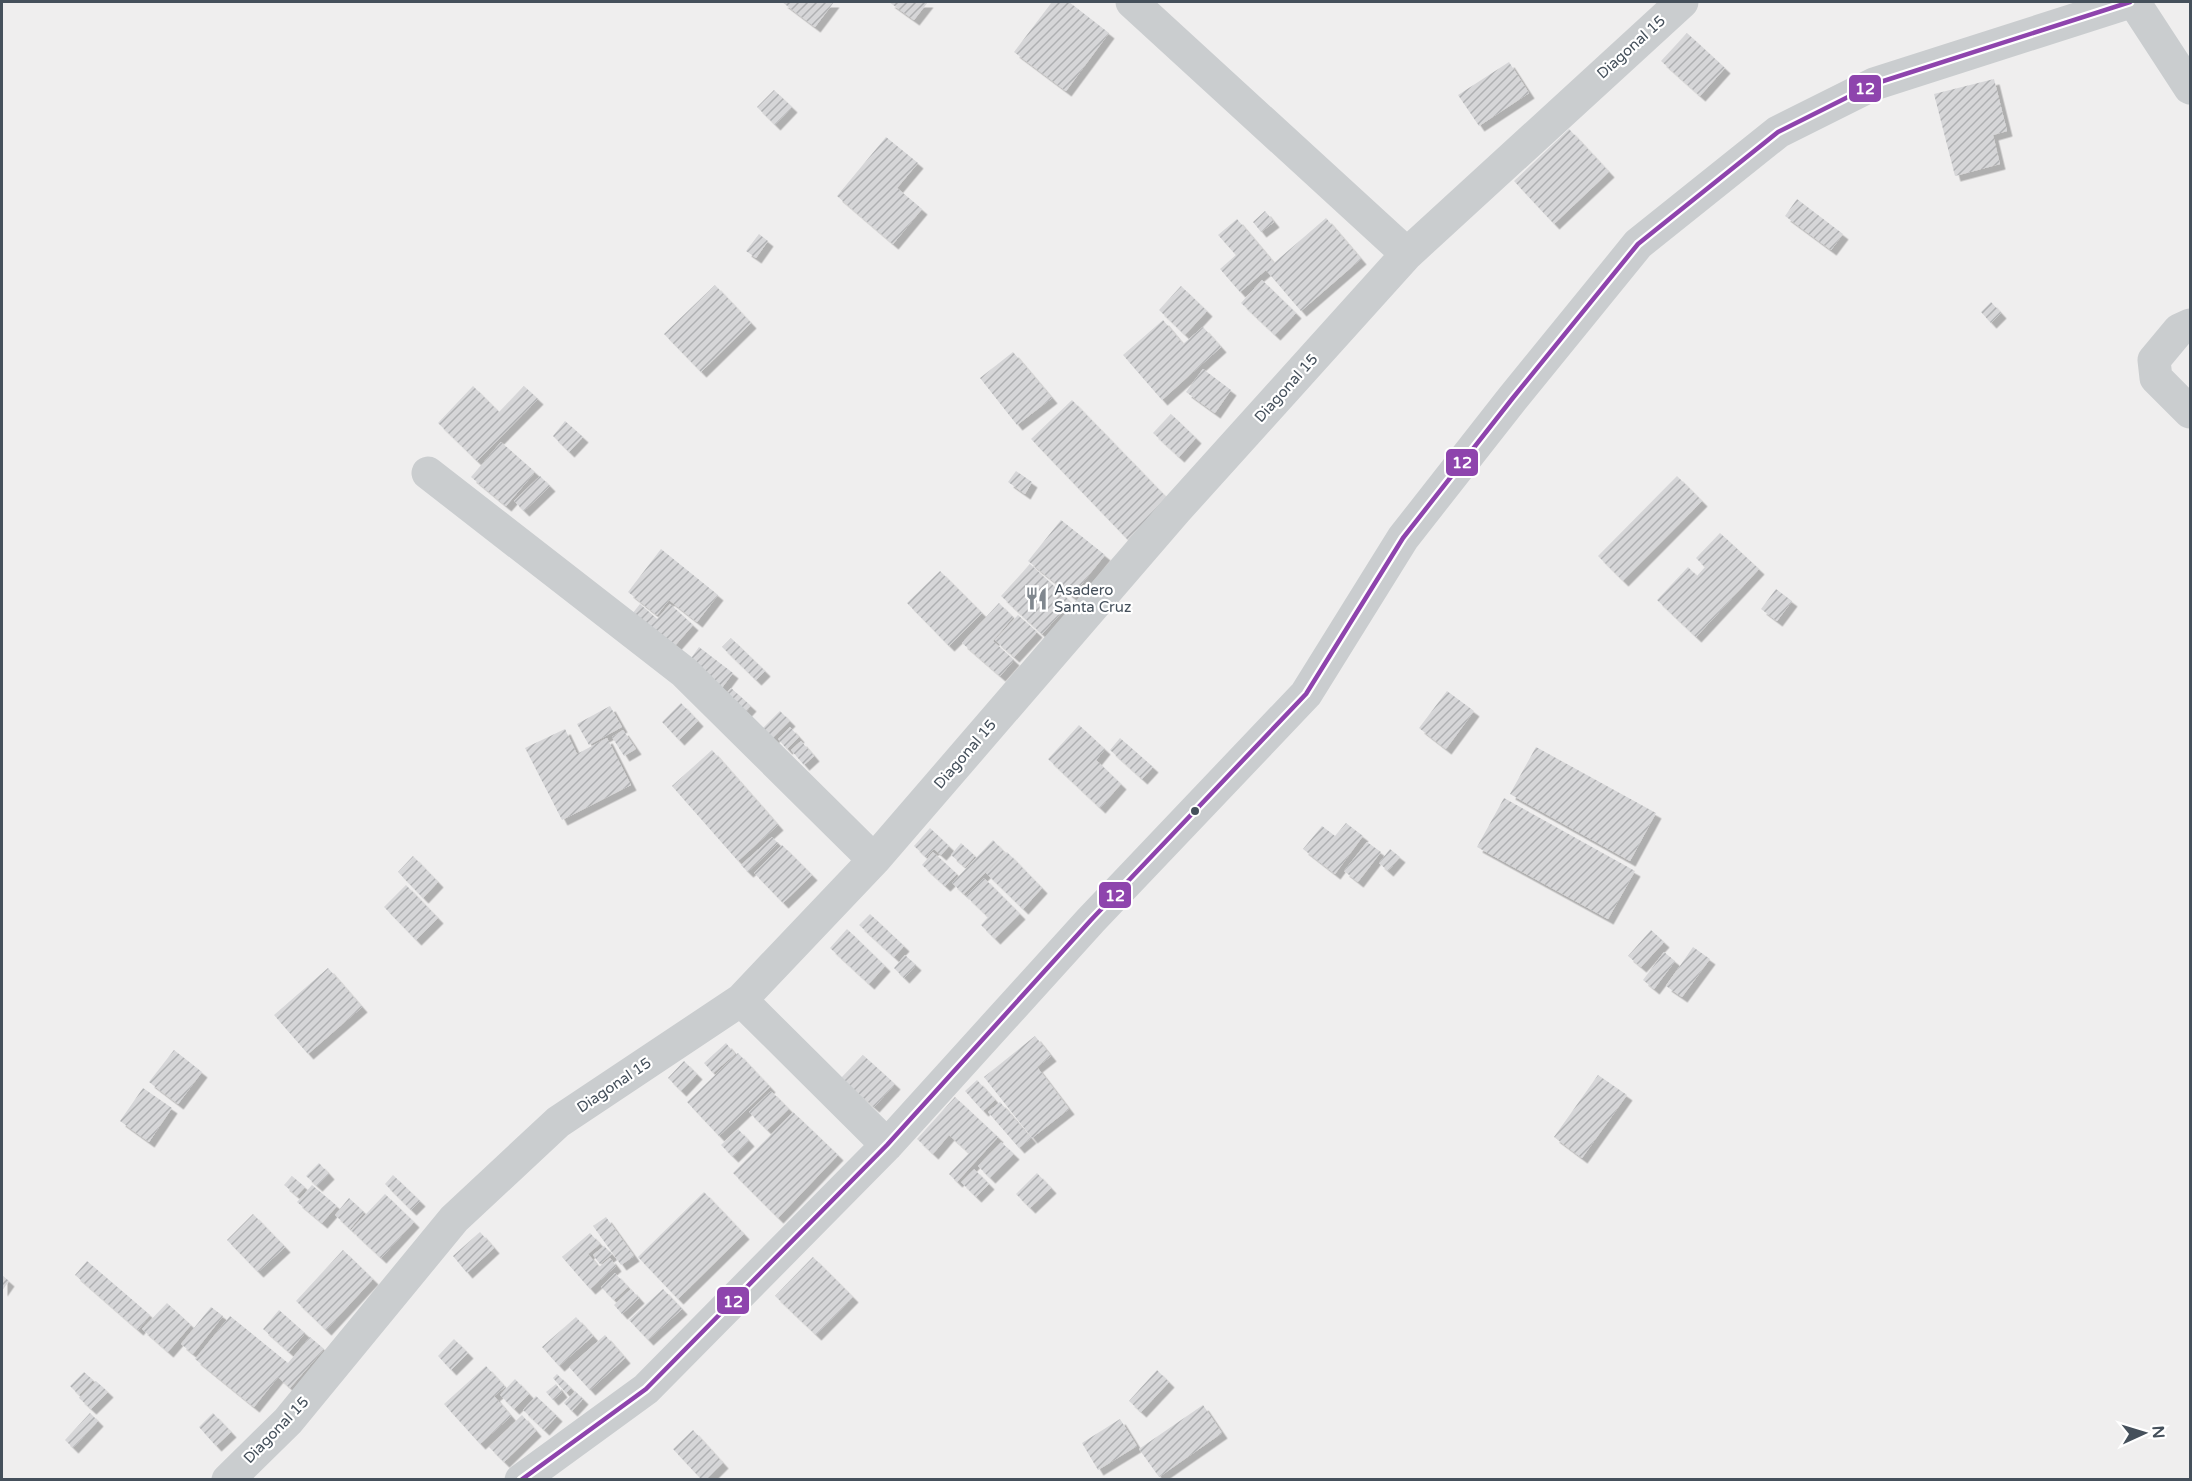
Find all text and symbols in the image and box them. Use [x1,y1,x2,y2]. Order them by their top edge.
street label: Diagonal 15 [1593,12,1669,82]
line badge: 12 [1848,74,1882,103]
text: 12 [1855,79,1875,99]
street label: Diagonal 15 [1251,350,1321,426]
line badge: 12 [1445,448,1479,477]
text: 12 [1452,453,1472,473]
place label: Asadero Santa Cruz [1054,581,1131,616]
restaurant icon: Asadero Santa Cruz [1023,586,1049,612]
street label: Diagonal 15 [930,716,1000,792]
unlabelled marker [1189,805,1201,817]
line badge: 12 [1098,881,1132,909]
text: 12 [1105,886,1125,906]
street label: Diagonal 15 [573,1054,655,1116]
line badge: 12 [716,1286,750,1315]
text: 12 [723,1292,743,1312]
street label: Diagonal 15 [240,1393,312,1467]
north arrow [2114,1403,2174,1463]
text: N [2148,1425,2168,1439]

